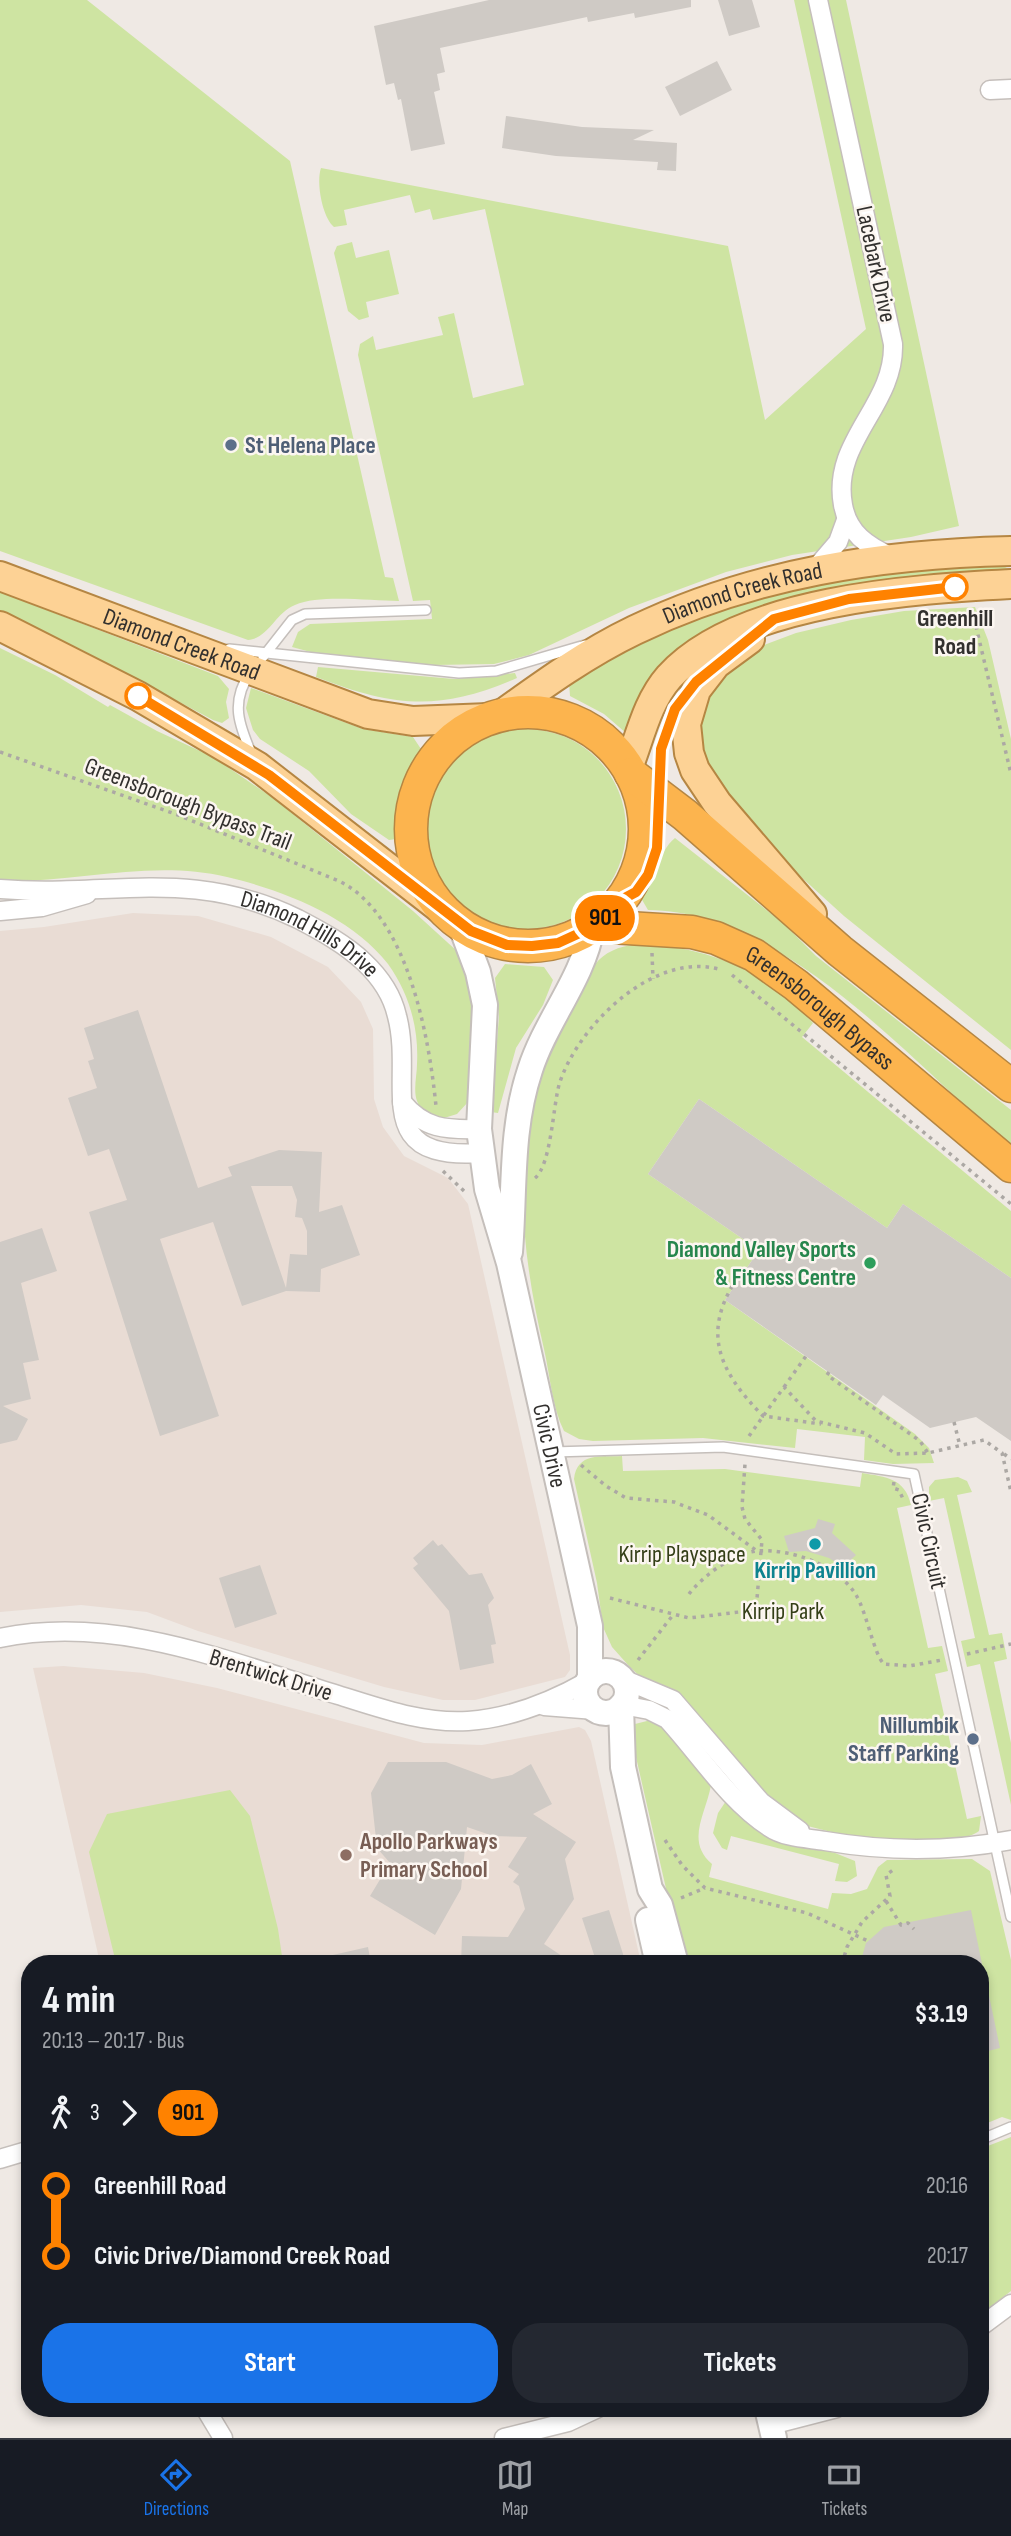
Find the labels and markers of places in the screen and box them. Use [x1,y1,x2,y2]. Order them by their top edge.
place label: St Helena Place [245,431,376,460]
marker: St Helena Place [223,437,239,453]
marker: Greenhill Road [942,574,968,600]
place label: Greenhill Road [917,604,993,661]
unlabelled marker [125,683,151,709]
place label: Diamond Valley Sports & Fitness Centre [667,1235,856,1292]
marker: Diamond Valley Sports & Fitness Centre [862,1255,878,1271]
marker: Kirrip Pavillion [807,1536,823,1552]
place label: Kirrip Pavillion [754,1556,876,1585]
place label: Nillumbik Staff Parking [848,1711,959,1768]
marker: Nillumbik Staff Parking [965,1731,981,1747]
place label: Apollo Parkways Primary School [359,1827,498,1884]
marker: Apollo Parkways Primary School [338,1847,354,1863]

